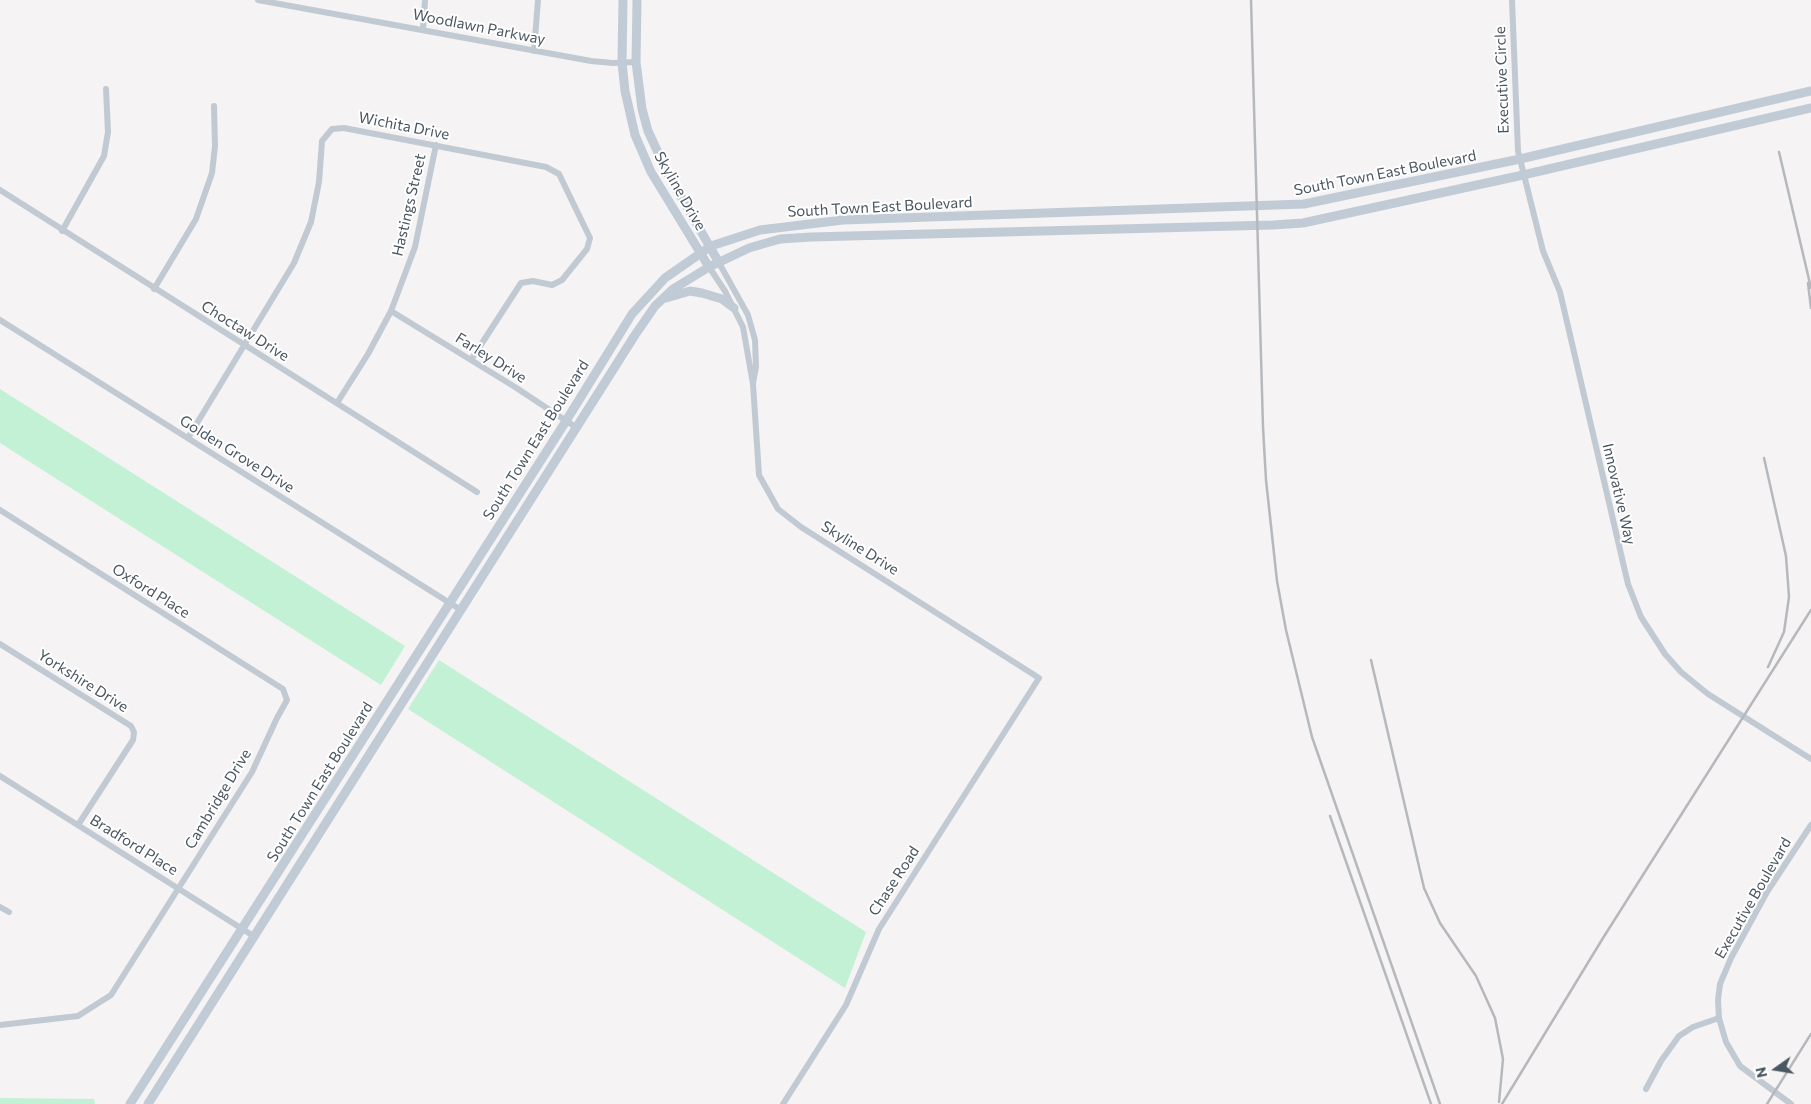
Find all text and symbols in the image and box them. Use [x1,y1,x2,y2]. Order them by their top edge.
street label: Woodlawn Parkway [411,5,547,49]
street label: Executive Circle [1491,26,1513,134]
street label: Wichita Drive [357,108,451,144]
street label: South Town East Boulevard [1292,146,1478,200]
street label: Skyline Drive [650,148,710,234]
street label: Hastings Street [388,152,430,258]
street label: South Town East Boulevard [787,193,973,221]
street label: Choctaw Drive [198,297,292,365]
street label: Farley Drive [452,329,530,387]
street label: South Town East Boulevard [479,357,593,523]
street label: Golden Grove Drive [176,411,298,497]
street label: Innovative Way [1599,441,1639,547]
street label: Skyline Drive [818,517,902,579]
street label: Oxford Place [109,560,193,622]
street label: Yorkshire Drive [34,646,132,716]
street label: South Town East Boulevard [263,699,377,865]
street label: Cambridge Drive [181,746,255,852]
street label: Bradford Place [87,811,181,879]
street label: Executive Boulevard [1711,834,1795,962]
street label: Chase Road [865,843,923,919]
north arrow [1751,1044,1801,1094]
text: N [1751,1065,1770,1080]

